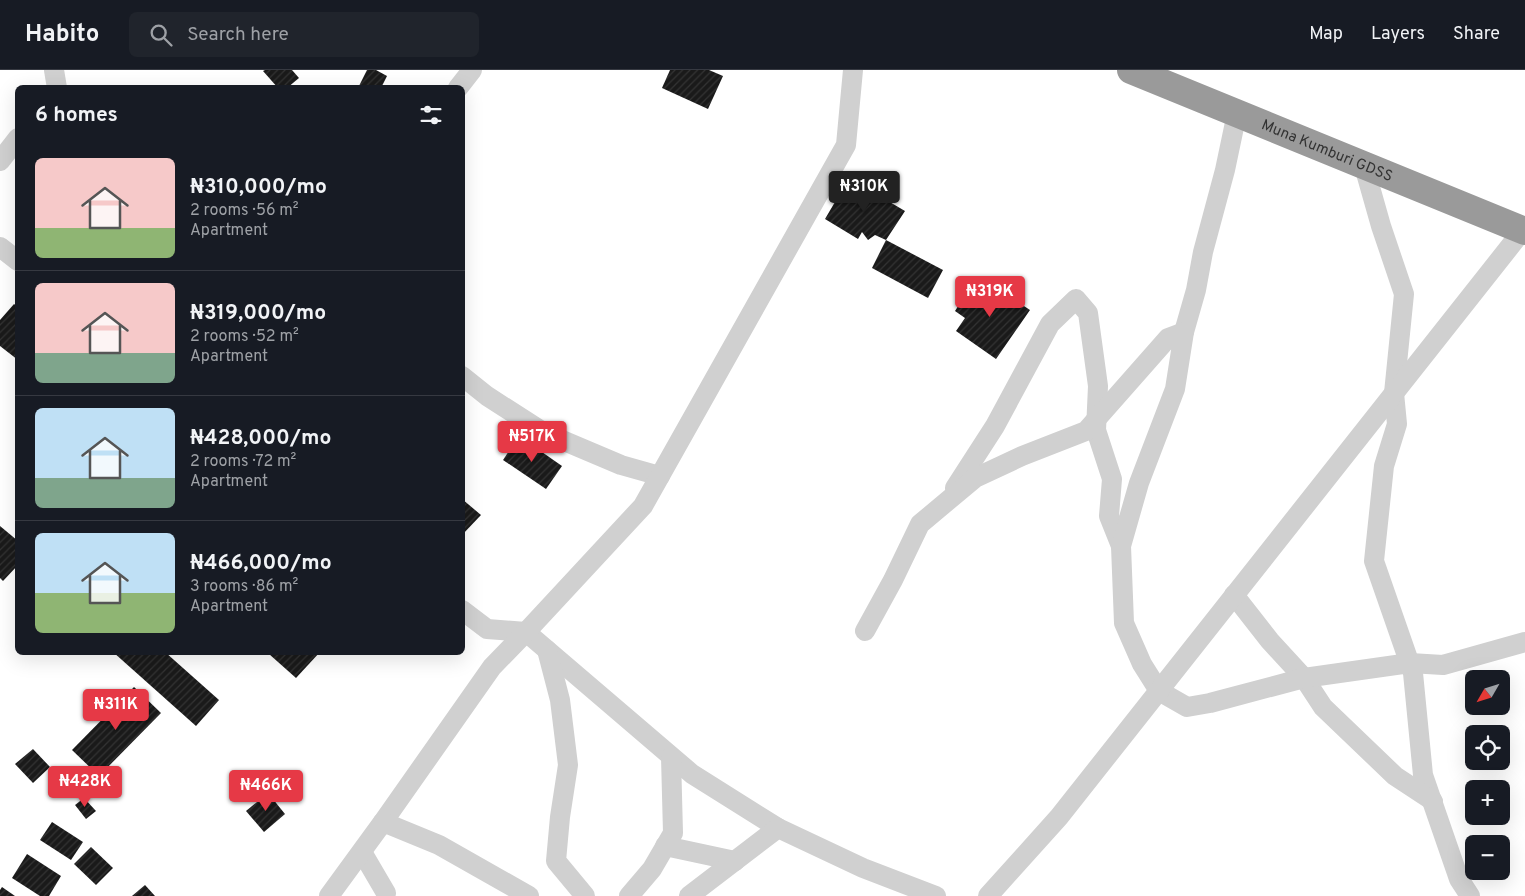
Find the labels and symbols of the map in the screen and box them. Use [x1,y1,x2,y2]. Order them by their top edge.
street label: Muna Kumburi GDSS [1258,116,1395,187]
pin: ₦310K [829,170,899,213]
pin: ₦319K [955,276,1025,318]
pin: ₦517K [497,420,567,463]
north arrow [1465,670,1510,715]
pin: ₦311K [81,688,151,731]
pin: ₦428K [50,766,120,808]
pin: ₦466K [231,770,301,812]

